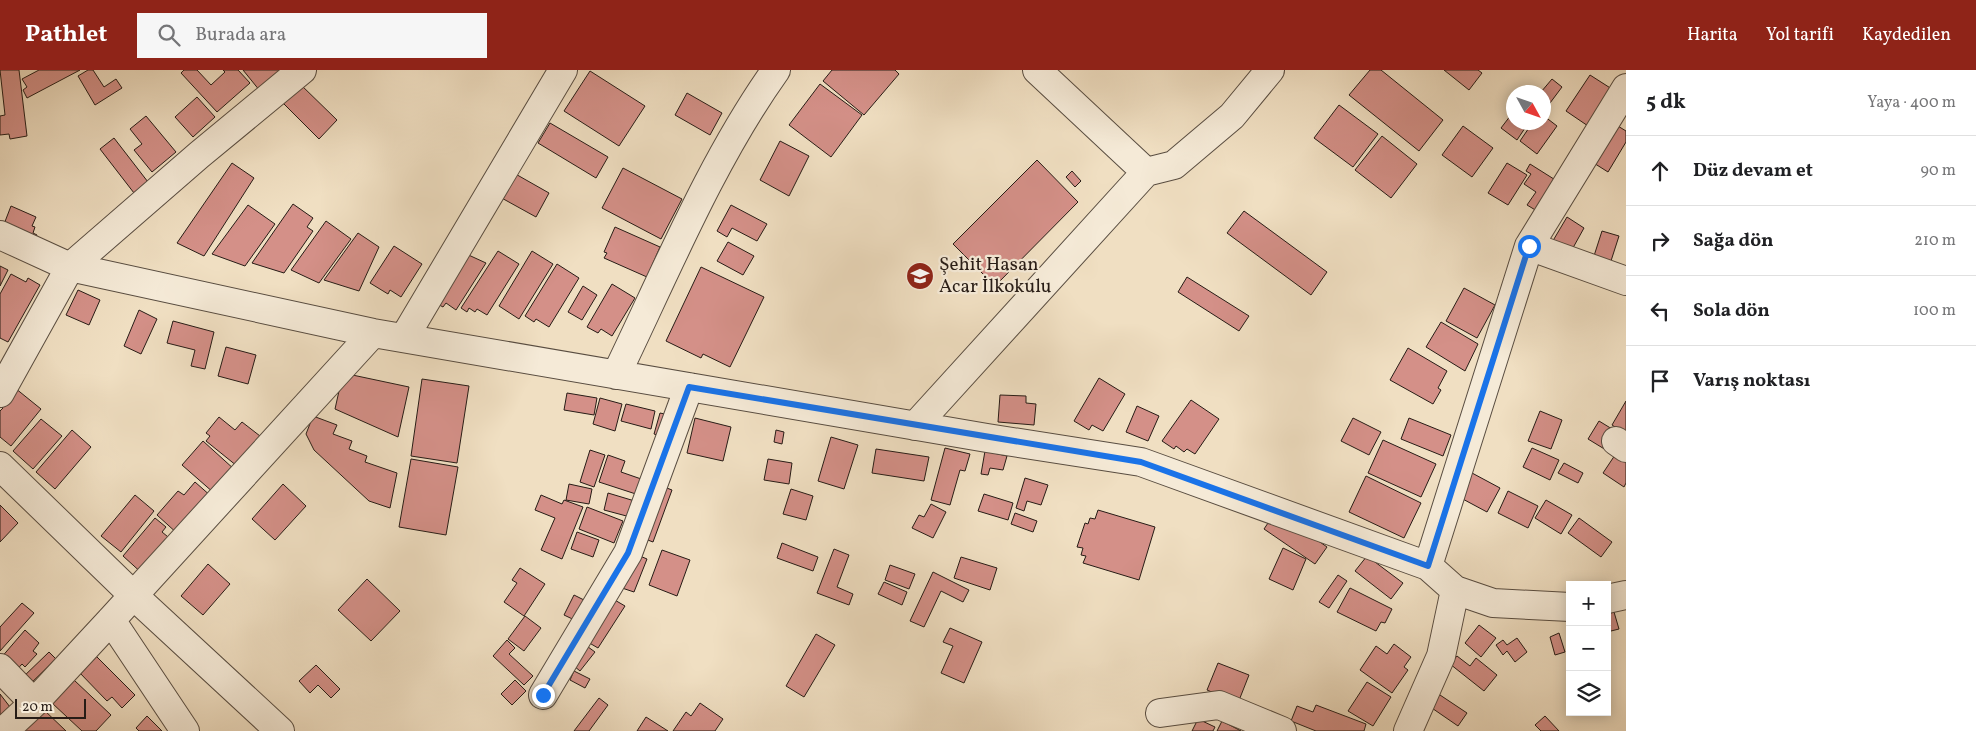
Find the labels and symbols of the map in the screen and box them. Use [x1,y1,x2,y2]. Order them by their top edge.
north arrow [1506,85,1551,130]
route start [1518,235,1541,258]
place label: Şehit Hasan Acar İlkokulu [939,252,1052,300]
school or university icon: Şehit Hasan Acar İlkokulu [905,261,935,291]
route end [532,684,555,707]
scale bar [15,696,86,719]

